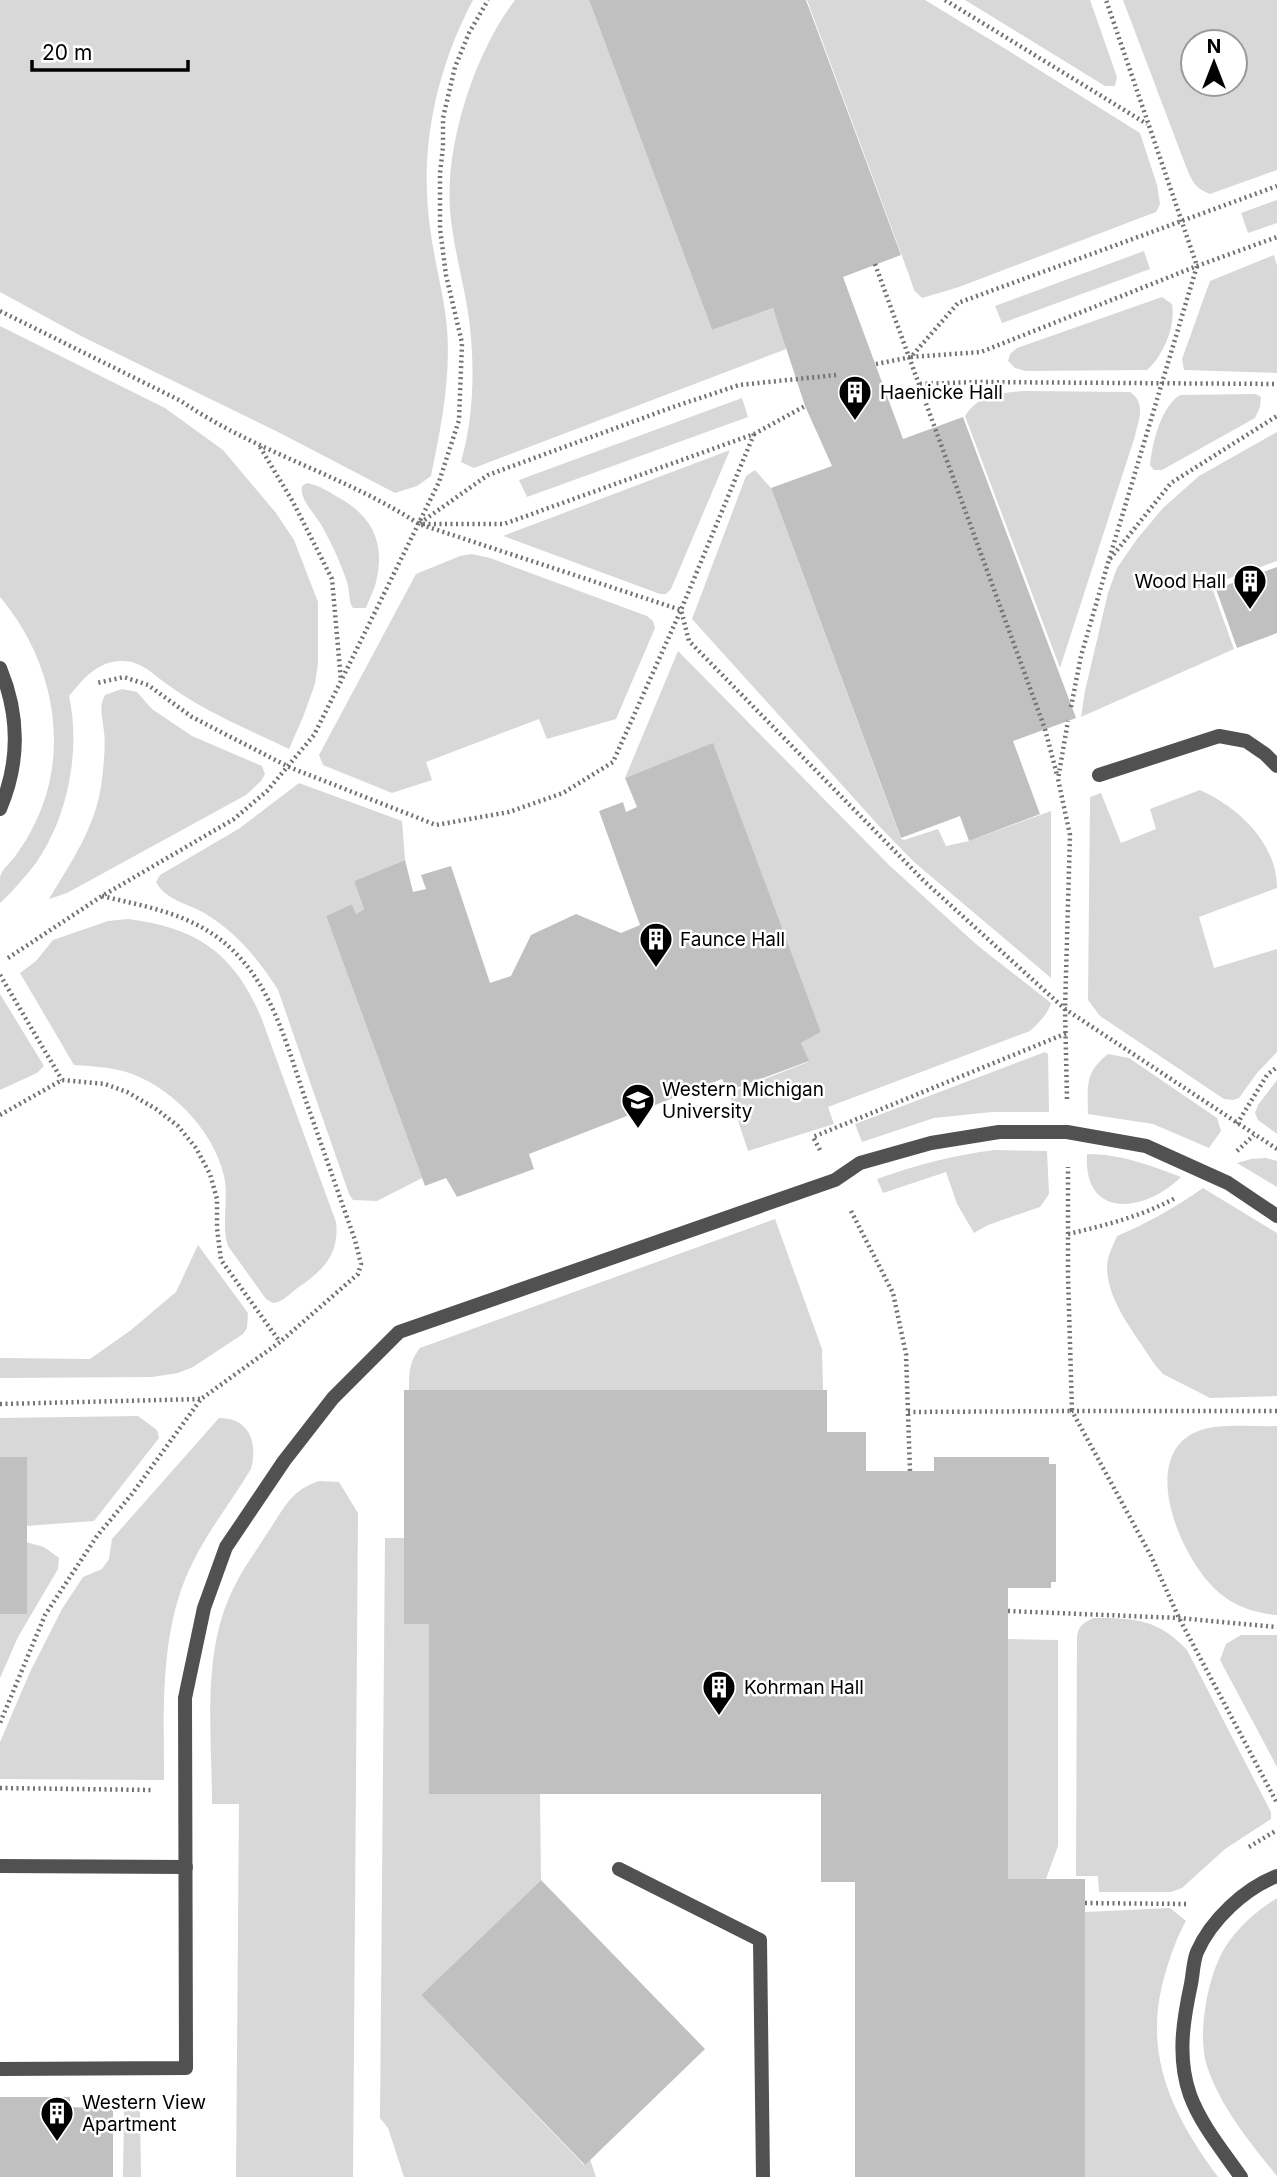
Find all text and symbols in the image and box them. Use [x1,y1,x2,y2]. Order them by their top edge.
scale bar [32,28,187,72]
north arrow [1179,28,1249,98]
text: N [1207,35,1221,58]
text: 20 m [42,40,92,65]
building icon: Haenicke Hall [836,373,874,422]
place label: Haenicke Hall [880,381,1003,404]
building icon: Wood Hall [1231,562,1269,611]
place label: Wood Hall [1134,570,1226,593]
building icon: Faunce Hall [637,920,675,969]
place label: Faunce Hall [680,928,785,951]
place label: Western Michigan University [662,1078,824,1123]
school or university icon: Western Michigan University [619,1081,657,1130]
building icon: Kohrman Hall [700,1668,738,1717]
place label: Kohrman Hall [744,1676,864,1699]
place label: Western View Apartment [82,2091,206,2136]
building icon: Western View Apartment [38,2094,76,2143]

